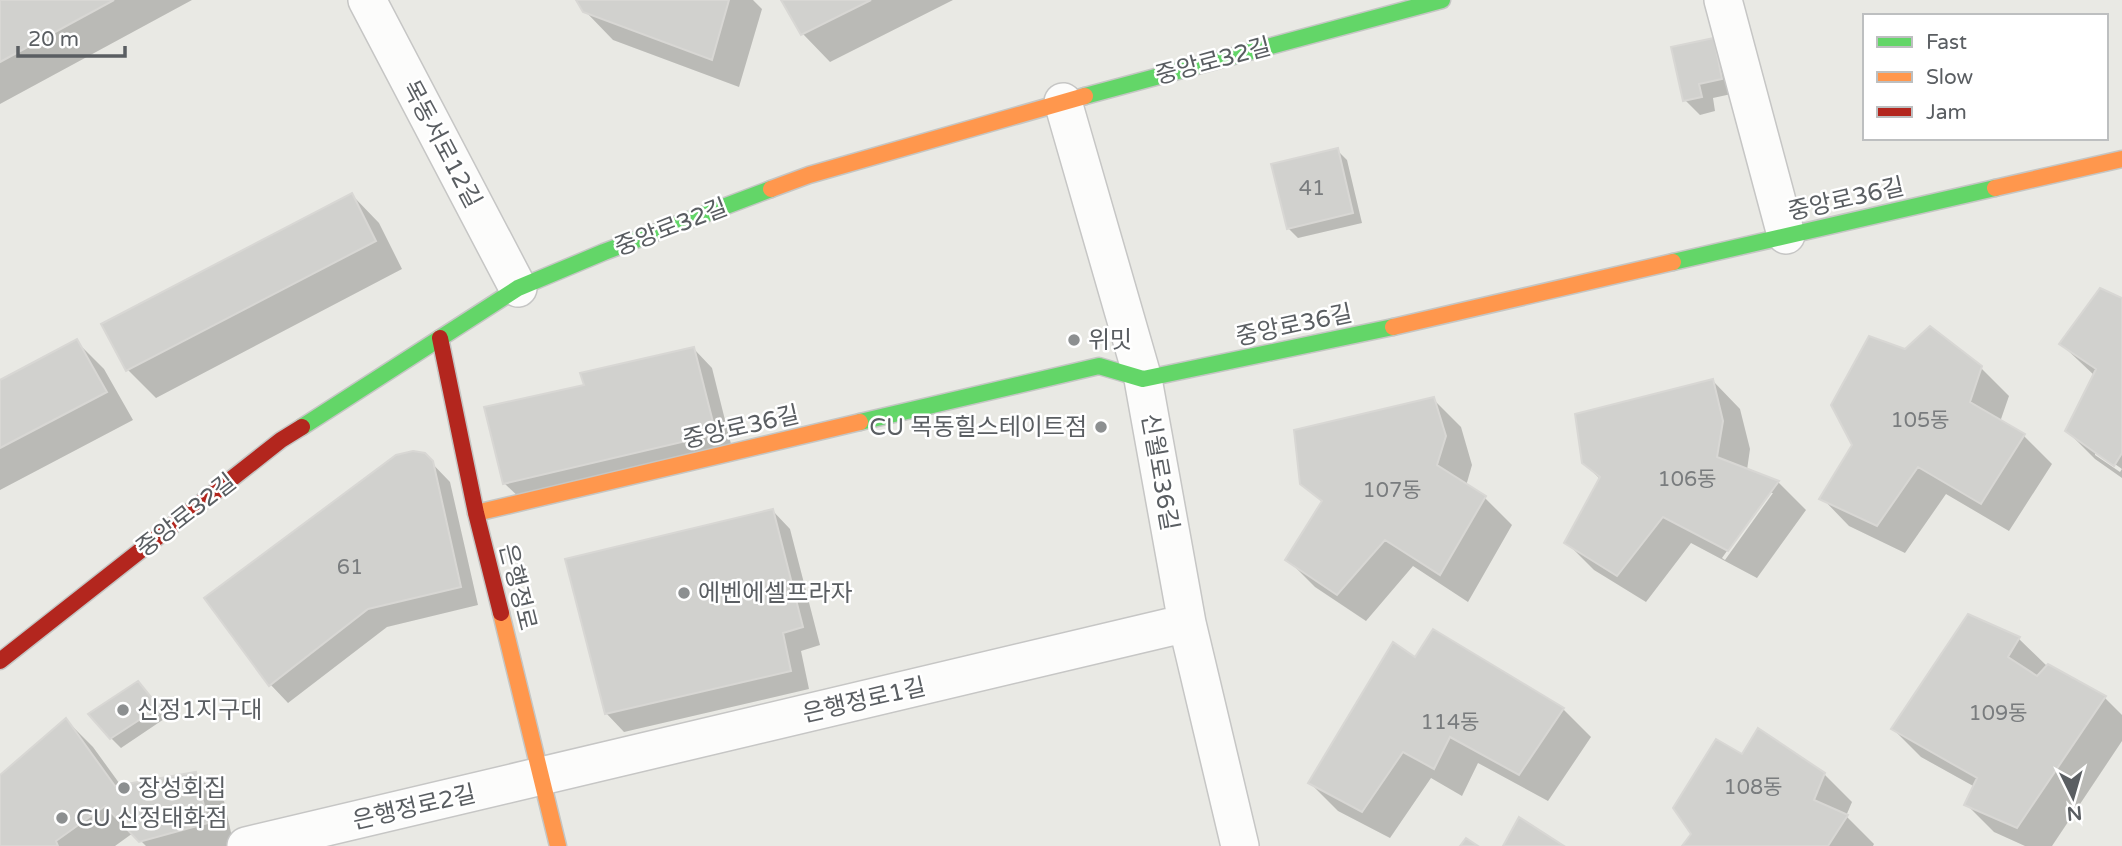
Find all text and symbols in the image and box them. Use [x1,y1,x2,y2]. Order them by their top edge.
scale bar [18,14,124,58]
legend [1863,14,2108,140]
text: 20 m [28,27,79,52]
text: Fast [1926,30,1967,55]
street label: 중앙로32길 [1152,32,1274,91]
text: Slow [1926,65,1974,90]
street label: 목동서로12길 [396,75,487,213]
text: Jam [1926,100,1967,125]
street label: 중앙로36길 [1785,172,1907,227]
house number: 41 [1299,176,1325,201]
street label: 중앙로32길 [611,193,732,262]
street label: 중앙로36길 [1233,299,1355,352]
place label: 위밋 [1088,326,1132,355]
marker: 위밋 [1066,332,1082,348]
street label: 중앙로36길 [680,400,802,455]
house number: 105동 [1891,408,1949,433]
street label: 신월로36길 [1135,411,1184,533]
place label: CU 목동힐스테이트점 [869,413,1087,442]
marker: CU 목동힐스테이트점 [1093,419,1109,435]
street label: 중앙로32길 [131,467,242,563]
house number: 106동 [1658,467,1716,492]
house number: 107동 [1363,478,1421,503]
street label: 은행정로 [493,541,542,633]
house number: 61 [337,555,363,580]
place label: 에벤에셀프라자 [698,579,853,608]
marker: 에벤에셀프라자 [676,585,692,601]
street label: 은행정로1길 [800,672,929,729]
place label: 신정1지구대 [137,696,262,725]
house number: 109동 [1969,701,2027,726]
marker: 신정1지구대 [115,702,131,718]
house number: 114동 [1421,710,1479,735]
north arrow [2038,762,2108,832]
place label: 장성회집 [138,774,226,803]
house number: 108동 [1724,775,1782,800]
street label: 은행정로2길 [350,779,479,836]
marker: 장성회집 [116,780,132,796]
text: N [2066,801,2083,825]
place label: CU 신정태화점 [76,804,228,833]
marker: CU 신정태화점 [54,810,70,826]

